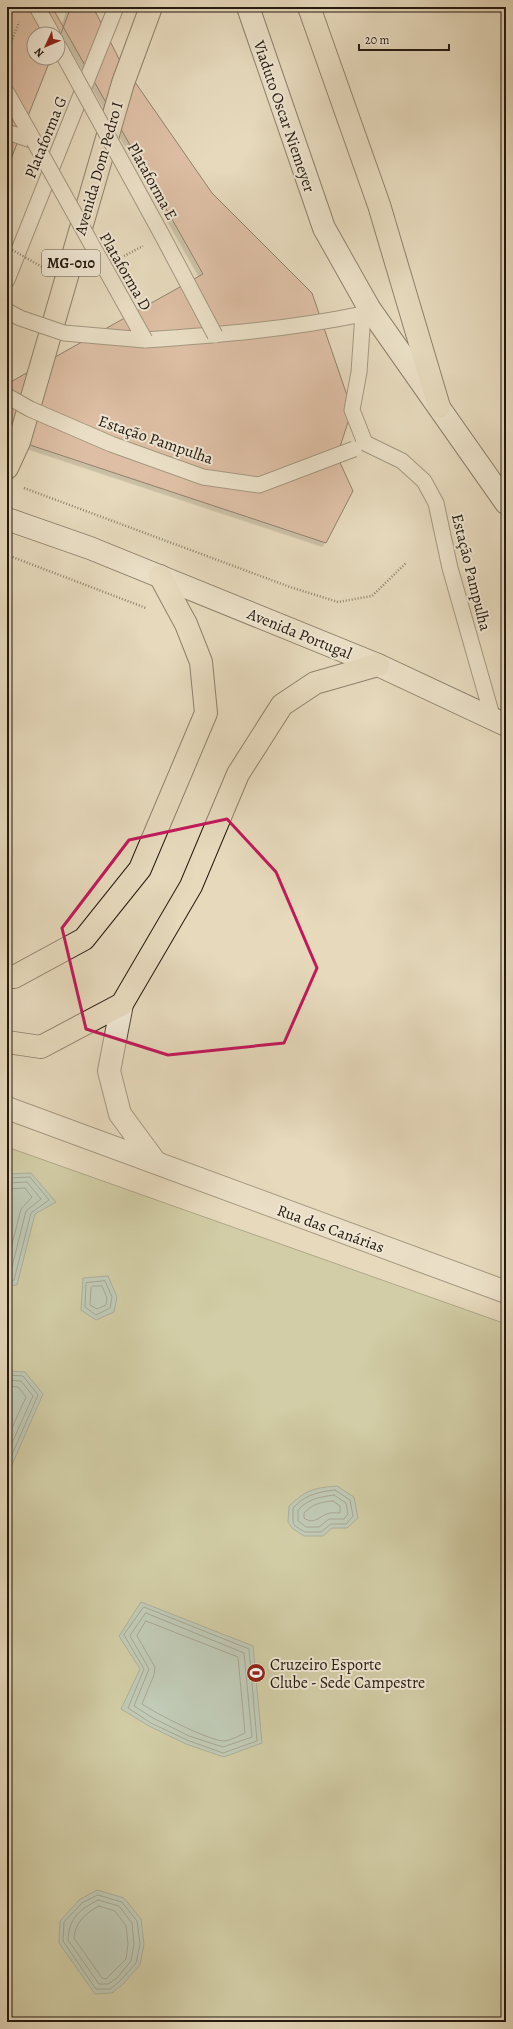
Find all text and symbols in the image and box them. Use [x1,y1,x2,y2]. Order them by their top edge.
north arrow [26,26,66,66]
scale bar [359,26,449,52]
text: 20 m [365,32,389,48]
street label: Viaduto Oscar Niemeyer [247,36,320,195]
text: N [31,45,47,61]
street label: Plataforma G [20,93,72,182]
street label: Avenida Dom Pedro I [69,99,129,239]
street label: Plataforma E [122,139,182,224]
street label: Plataforma D [94,228,156,315]
road number: MG-010 [42,250,100,276]
street label: Estação Pampulha [95,410,217,470]
street label: Estação Pampulha [446,511,496,634]
street label: Avenida Portugal [243,603,355,665]
street label: Rua das Canárias [274,1199,387,1259]
place label: Cruzeiro Esporte Clube - Sede Campestre [270,1654,425,1694]
sports icon: Cruzeiro Esporte Clube - Sede Campestre [245,1662,267,1684]

